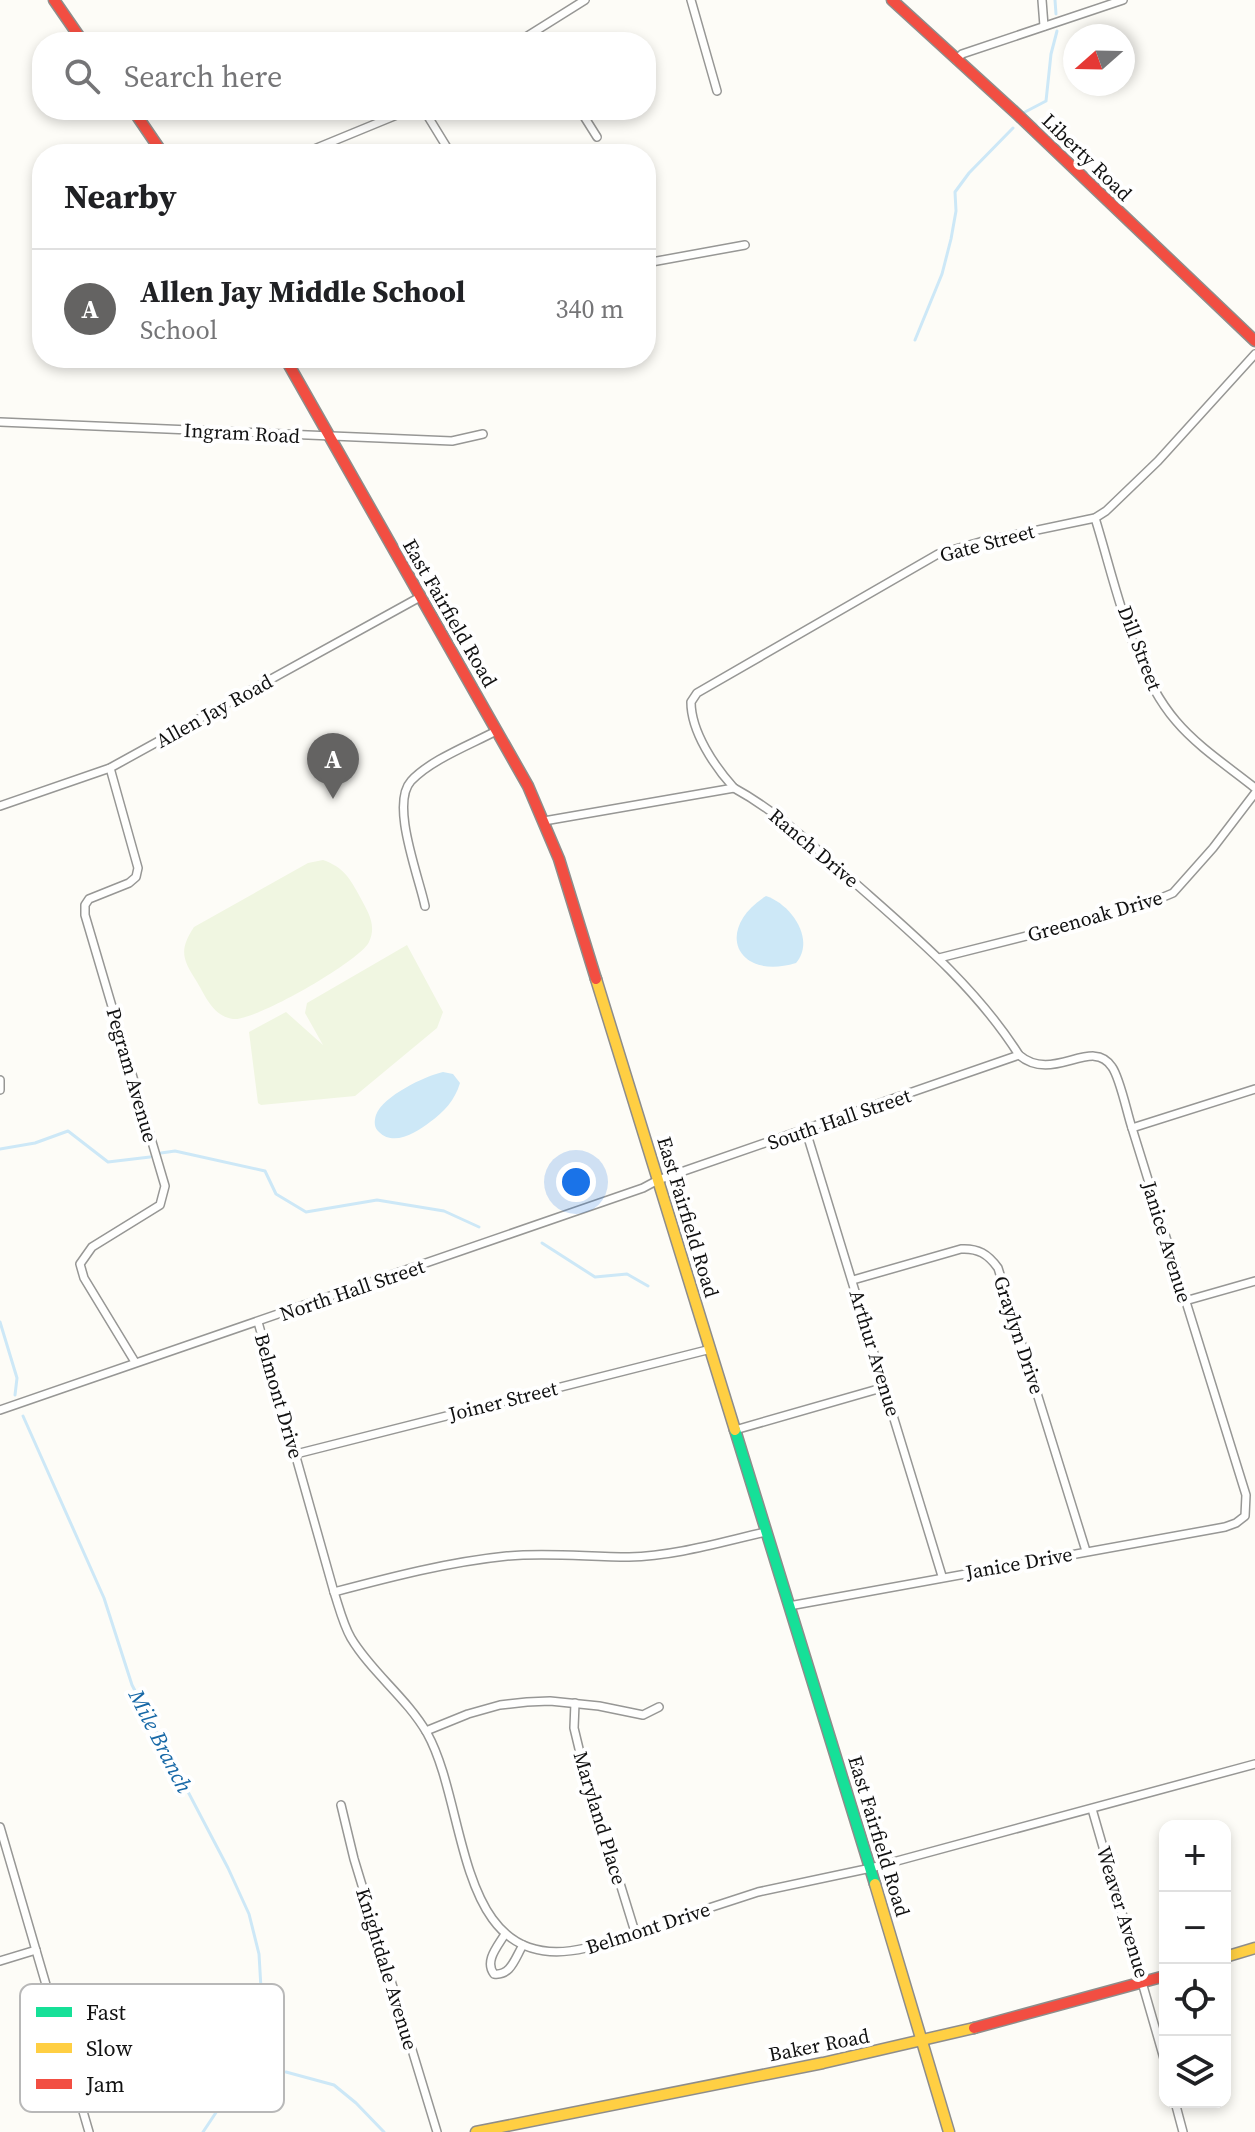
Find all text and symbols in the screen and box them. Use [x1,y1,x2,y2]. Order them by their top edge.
north arrow [1063,24,1135,96]
search box [32,32,656,120]
icon: search [60,54,104,98]
text: Search here [124,56,282,97]
street label: Liberty Road [1036,107,1139,208]
text: Nearby [64,173,177,219]
text: Allen Jay Middle School [140,271,465,312]
text: A [81,291,99,327]
text: 340 m [556,291,624,327]
text: School [140,312,217,348]
street label: Ingram Road [183,416,301,450]
street label: Gate Street [937,517,1038,569]
street label: East Fairfield Road [396,534,504,693]
street label: Dill Street [1111,602,1169,695]
street label: Allen Jay Road [151,667,278,755]
pin: A [307,733,359,799]
street label: Ranch Drive [763,802,865,894]
street label: Greenoak Drive [1024,883,1166,949]
street label: Pegram Avenue [99,1005,165,1145]
street label: South Hall Street [764,1081,915,1157]
street label: East Fairfield Road [650,1133,726,1302]
your location [556,1162,596,1202]
street label: Janice Avenue [1135,1177,1199,1306]
street label: North Hall Street [276,1252,429,1328]
street label: Graylyn Drive [987,1272,1051,1398]
street label: Arthur Avenue [842,1286,908,1420]
street label: Belmont Drive [248,1330,310,1462]
street label: Joiner Street [445,1374,561,1428]
street label: Janice Drive [962,1540,1075,1586]
water label: Mile Branch [122,1683,200,1798]
street label: Maryland Place [566,1748,634,1888]
street label: East Fairfield Road [841,1752,917,1921]
map controls [1159,1820,1231,2108]
button: + [1159,1820,1231,1892]
street label: Weaver Avenue [1090,1843,1156,1981]
street label: Knightdale Avenue [349,1885,425,2053]
button: − [1159,1892,1231,1964]
street label: Belmont Drive [582,1895,714,1961]
button: locate [1159,1964,1231,2036]
legend [20,1984,284,2112]
text: Fast [86,1997,127,2027]
street label: Baker Road [766,2021,872,2068]
text: Slow [86,2033,133,2063]
button: layers [1159,2036,1231,2108]
text: Jam [85,2069,125,2099]

